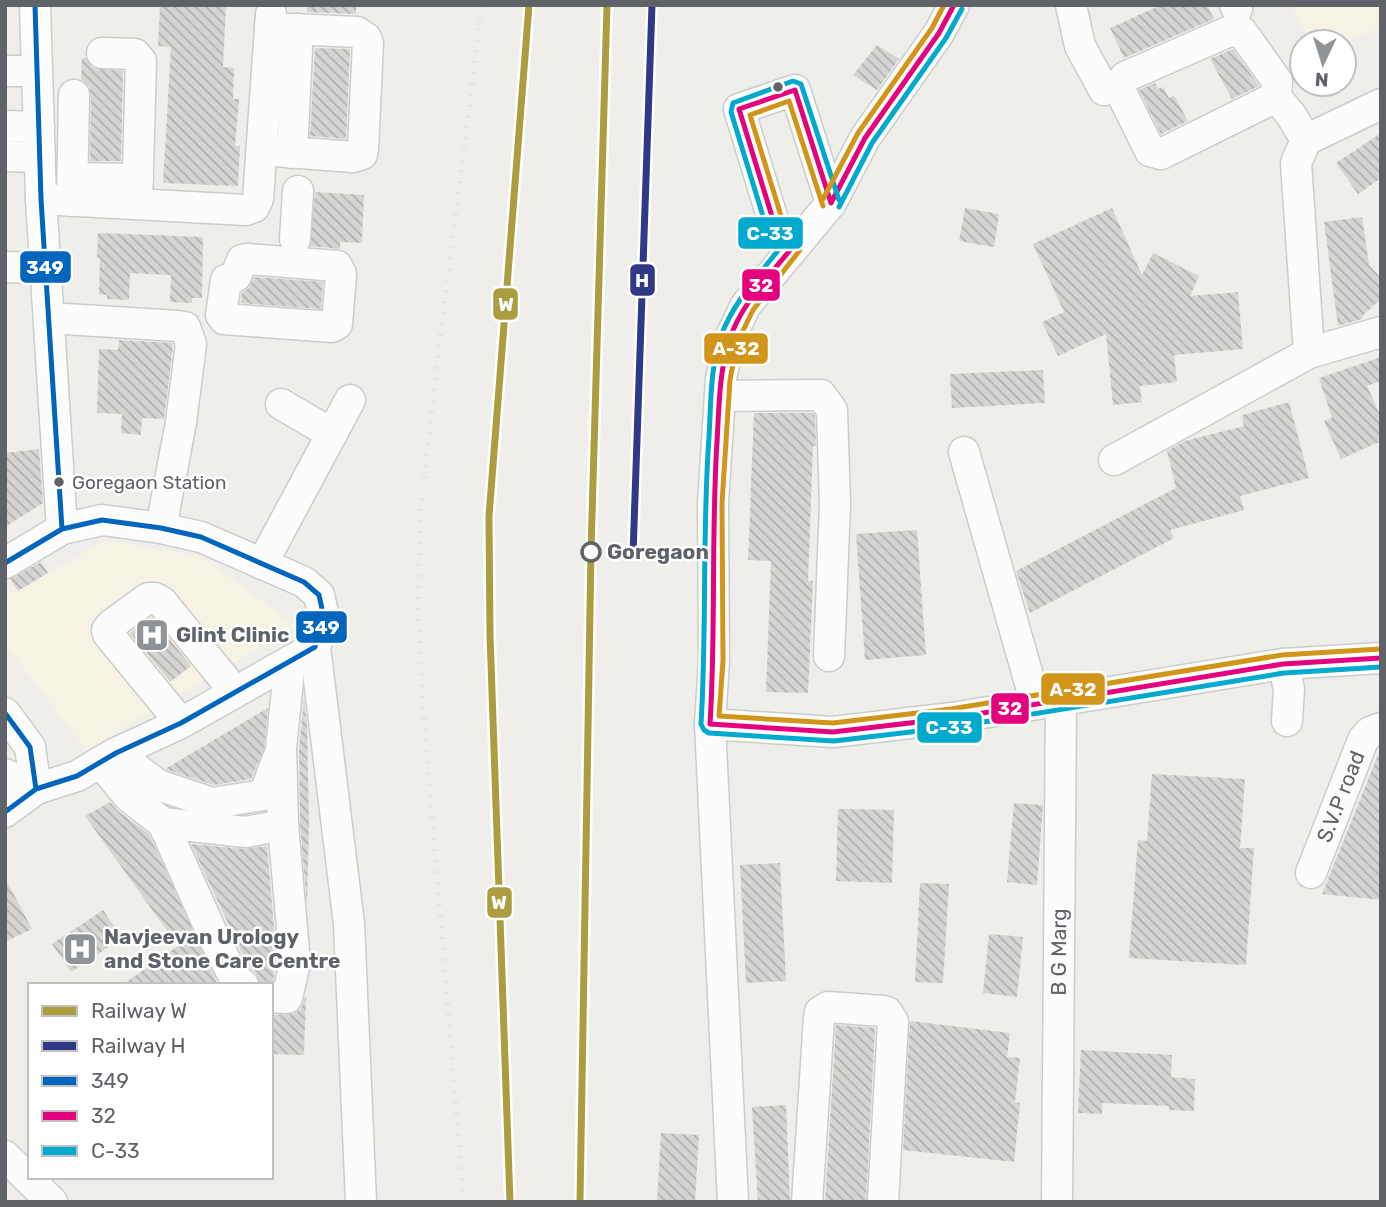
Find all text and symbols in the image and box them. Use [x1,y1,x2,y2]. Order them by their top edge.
north arrow [1288,28,1358,98]
text: N [1314,68,1329,91]
unlabelled marker [771,80,785,94]
line badge: C-33 [737,216,804,250]
text: C-33 [746,222,794,245]
line badge: 349 [19,250,72,284]
text: 349 [26,256,64,279]
line badge: H [629,263,656,297]
line badge: 32 [741,268,781,302]
text: H [635,269,649,292]
text: 32 [749,274,773,297]
line badge: W [492,287,519,321]
text: W [498,293,514,316]
line badge: A-32 [703,332,769,365]
text: A-32 [713,337,760,360]
place label: Goregaon Station [72,471,227,494]
marker: Goregaon Station [52,475,66,489]
place label: Goregaon [607,539,709,564]
marker: Goregaon [581,542,601,562]
line badge: 349 [295,610,348,644]
hospital icon: Glint Clinic [133,616,171,654]
text: 349 [302,616,340,639]
place label: Glint Clinic [176,622,289,647]
line badge: A-32 [1040,672,1106,706]
text: A-32 [1050,678,1097,701]
line badge: 32 [990,692,1030,725]
text: 32 [998,697,1022,720]
line badge: C-33 [916,711,983,744]
text: C-33 [925,716,973,739]
street label: S.V.P road [1311,747,1370,846]
line badge: W [486,886,513,919]
text: W [491,891,507,914]
street label: B G Marg [1046,908,1071,996]
place label: Navjeevan Urology and Stone Care Centre [104,924,340,973]
hospital icon: Navjeevan Urology and Stone Care Centre [61,930,99,968]
legend [28,983,273,1179]
text: Railway W [91,998,187,1023]
text: Railway H [91,1033,186,1058]
text: 349 [91,1068,129,1093]
text: 32 [91,1103,116,1128]
text: C-33 [91,1138,140,1163]

